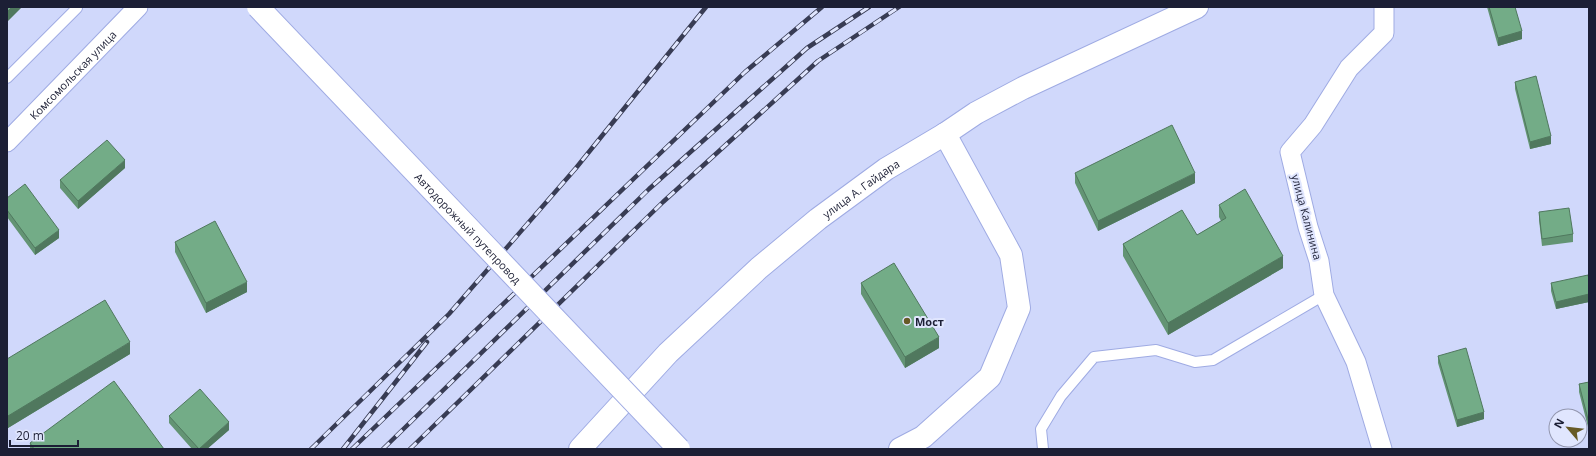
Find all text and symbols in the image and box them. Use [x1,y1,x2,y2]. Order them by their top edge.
street label: Комсомольская улица [26,27,119,122]
street label: улица А. Гайдара [819,155,902,221]
street label: Автодорожный путепровод [412,169,525,287]
street label: улица Калинина [1288,173,1326,261]
place label: Мост [915,314,944,329]
marker: Мост [902,316,912,326]
north arrow [1548,408,1588,448]
text: N [1550,416,1567,431]
scale bar [10,422,78,448]
text: 20 m [16,427,44,444]

